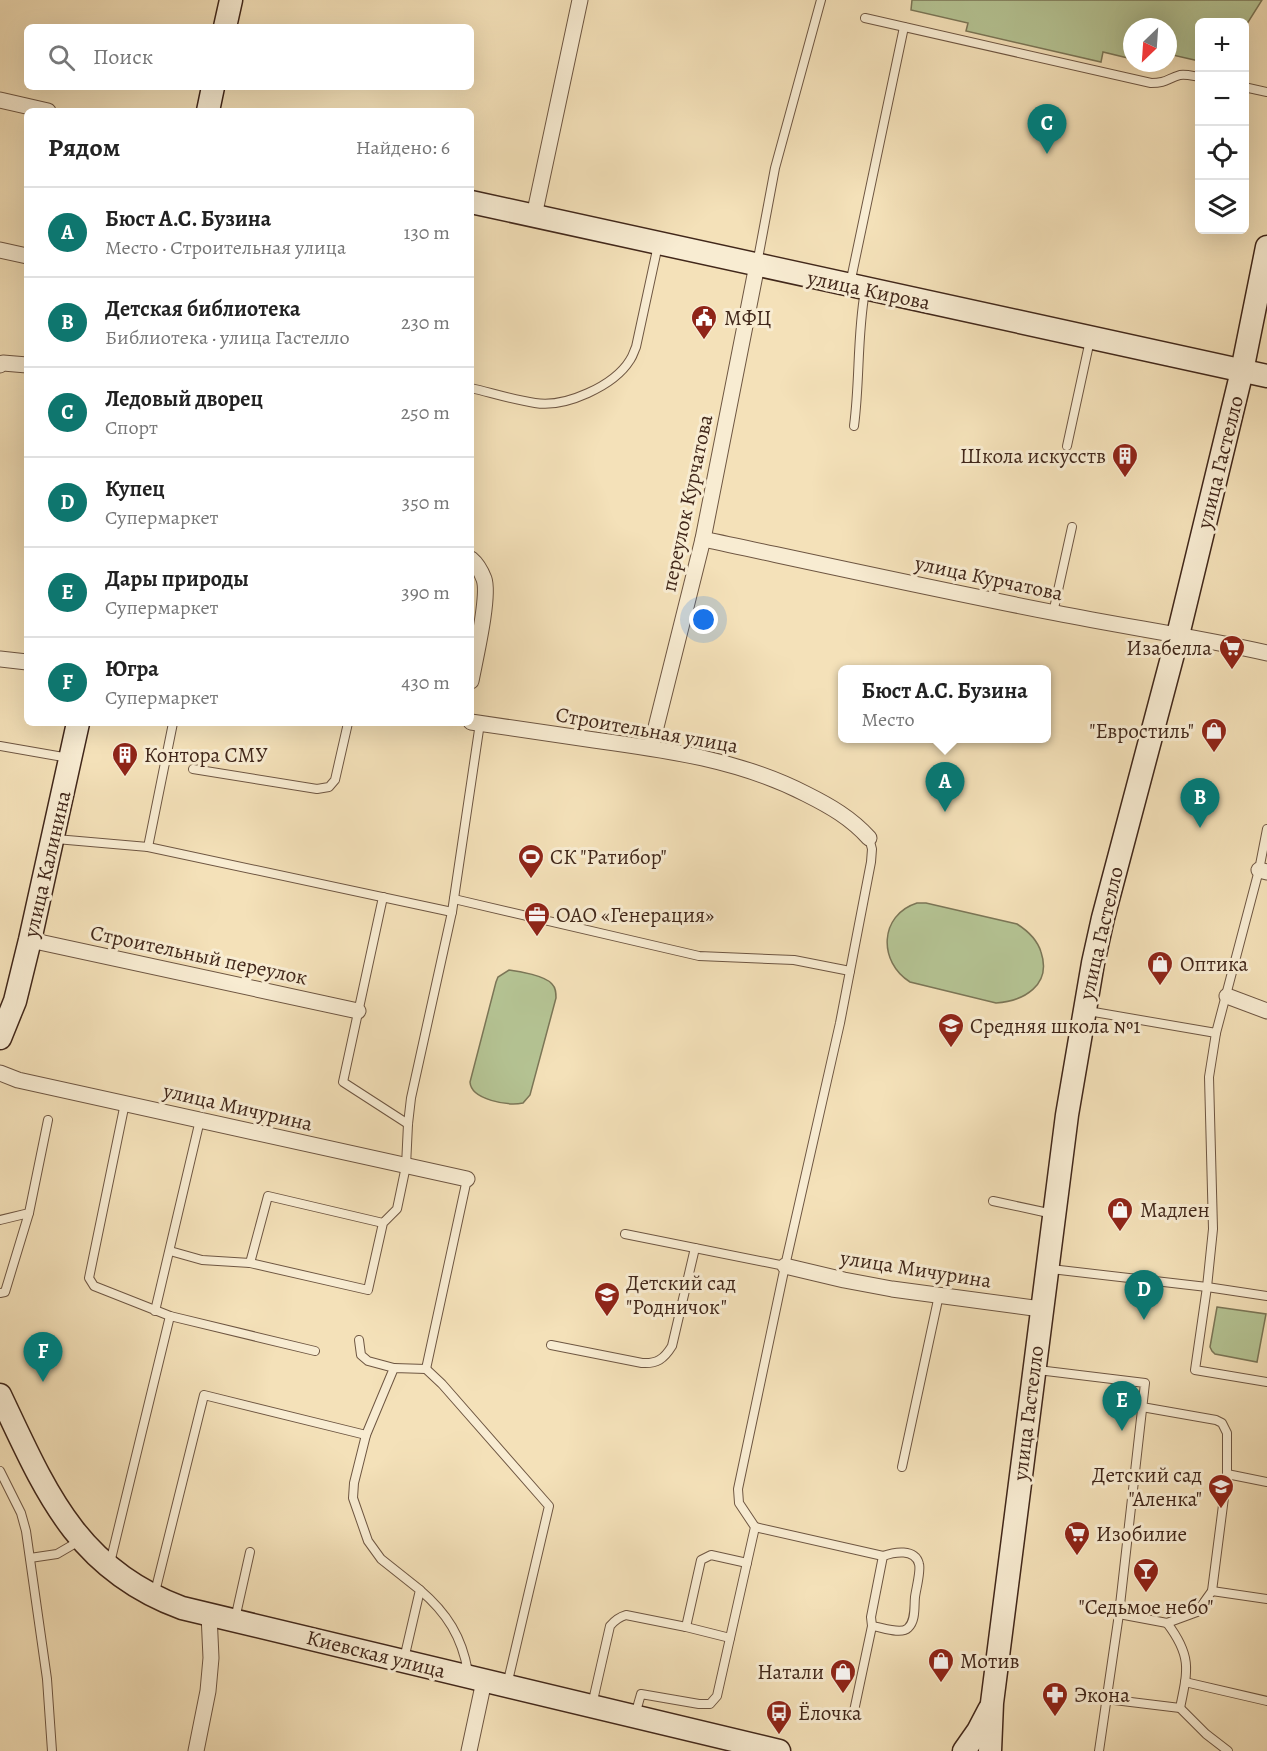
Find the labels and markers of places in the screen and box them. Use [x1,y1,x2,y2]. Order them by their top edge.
pin: C [1028,104,1066,154]
public building icon: МФЦ [689,303,719,341]
place label: МФЦ [724,304,772,332]
building icon: Школа искусств [1110,441,1140,479]
place label: Школа искусств [960,442,1106,470]
supermarket icon: Изабелла [1217,633,1247,671]
place label: Изабелла [1126,634,1212,662]
shop icon: "Евростиль" [1199,716,1229,754]
place label: "Евростиль" [1089,717,1194,745]
building icon: Контора СМУ [110,740,140,778]
place label: Контора СМУ [144,741,268,769]
pin: A [926,762,964,812]
pin: B [1180,778,1220,828]
sports icon: СК "Ратибор" [516,842,546,880]
place label: СК "Ратибор" [550,843,667,871]
office icon: ОАО «Генерация» [522,900,552,938]
place label: ОАО «Генерация» [556,901,714,929]
shop icon: Оптика [1145,949,1175,987]
place label: Оптика [1180,950,1249,978]
school or university icon: Средняя школа №1 [936,1011,966,1049]
place label: Средняя школа №1 [970,1012,1140,1040]
shop icon: Мадлен [1105,1195,1135,1233]
place label: Мадлен [1140,1196,1210,1224]
place label: Детский сад "Родничок" [626,1269,736,1321]
pin: D [1124,1270,1164,1320]
school or university icon: Детский сад "Родничок" [592,1280,622,1318]
pin: F [24,1332,63,1382]
pin: E [1102,1382,1142,1431]
place label: Детский сад "Аленка" [1092,1461,1202,1513]
school or university icon: Детский сад "Аленка" [1206,1472,1236,1510]
supermarket icon: Изобилие [1062,1519,1092,1557]
place label: Изобилие [1096,1520,1187,1548]
bar icon: "Седьмое небо" [1131,1556,1161,1594]
place label: "Седьмое небо" [1079,1593,1213,1621]
shop icon: Мотив [926,1646,956,1684]
place label: Мотив [960,1647,1020,1675]
shop icon: Натали [828,1657,858,1695]
place label: Натали [757,1658,824,1686]
pharmacy icon: Экона [1040,1680,1070,1718]
place label: Экона [1074,1681,1130,1709]
bus stop icon: Ёлочка [764,1698,794,1736]
place label: Ёлочка [798,1699,862,1727]

